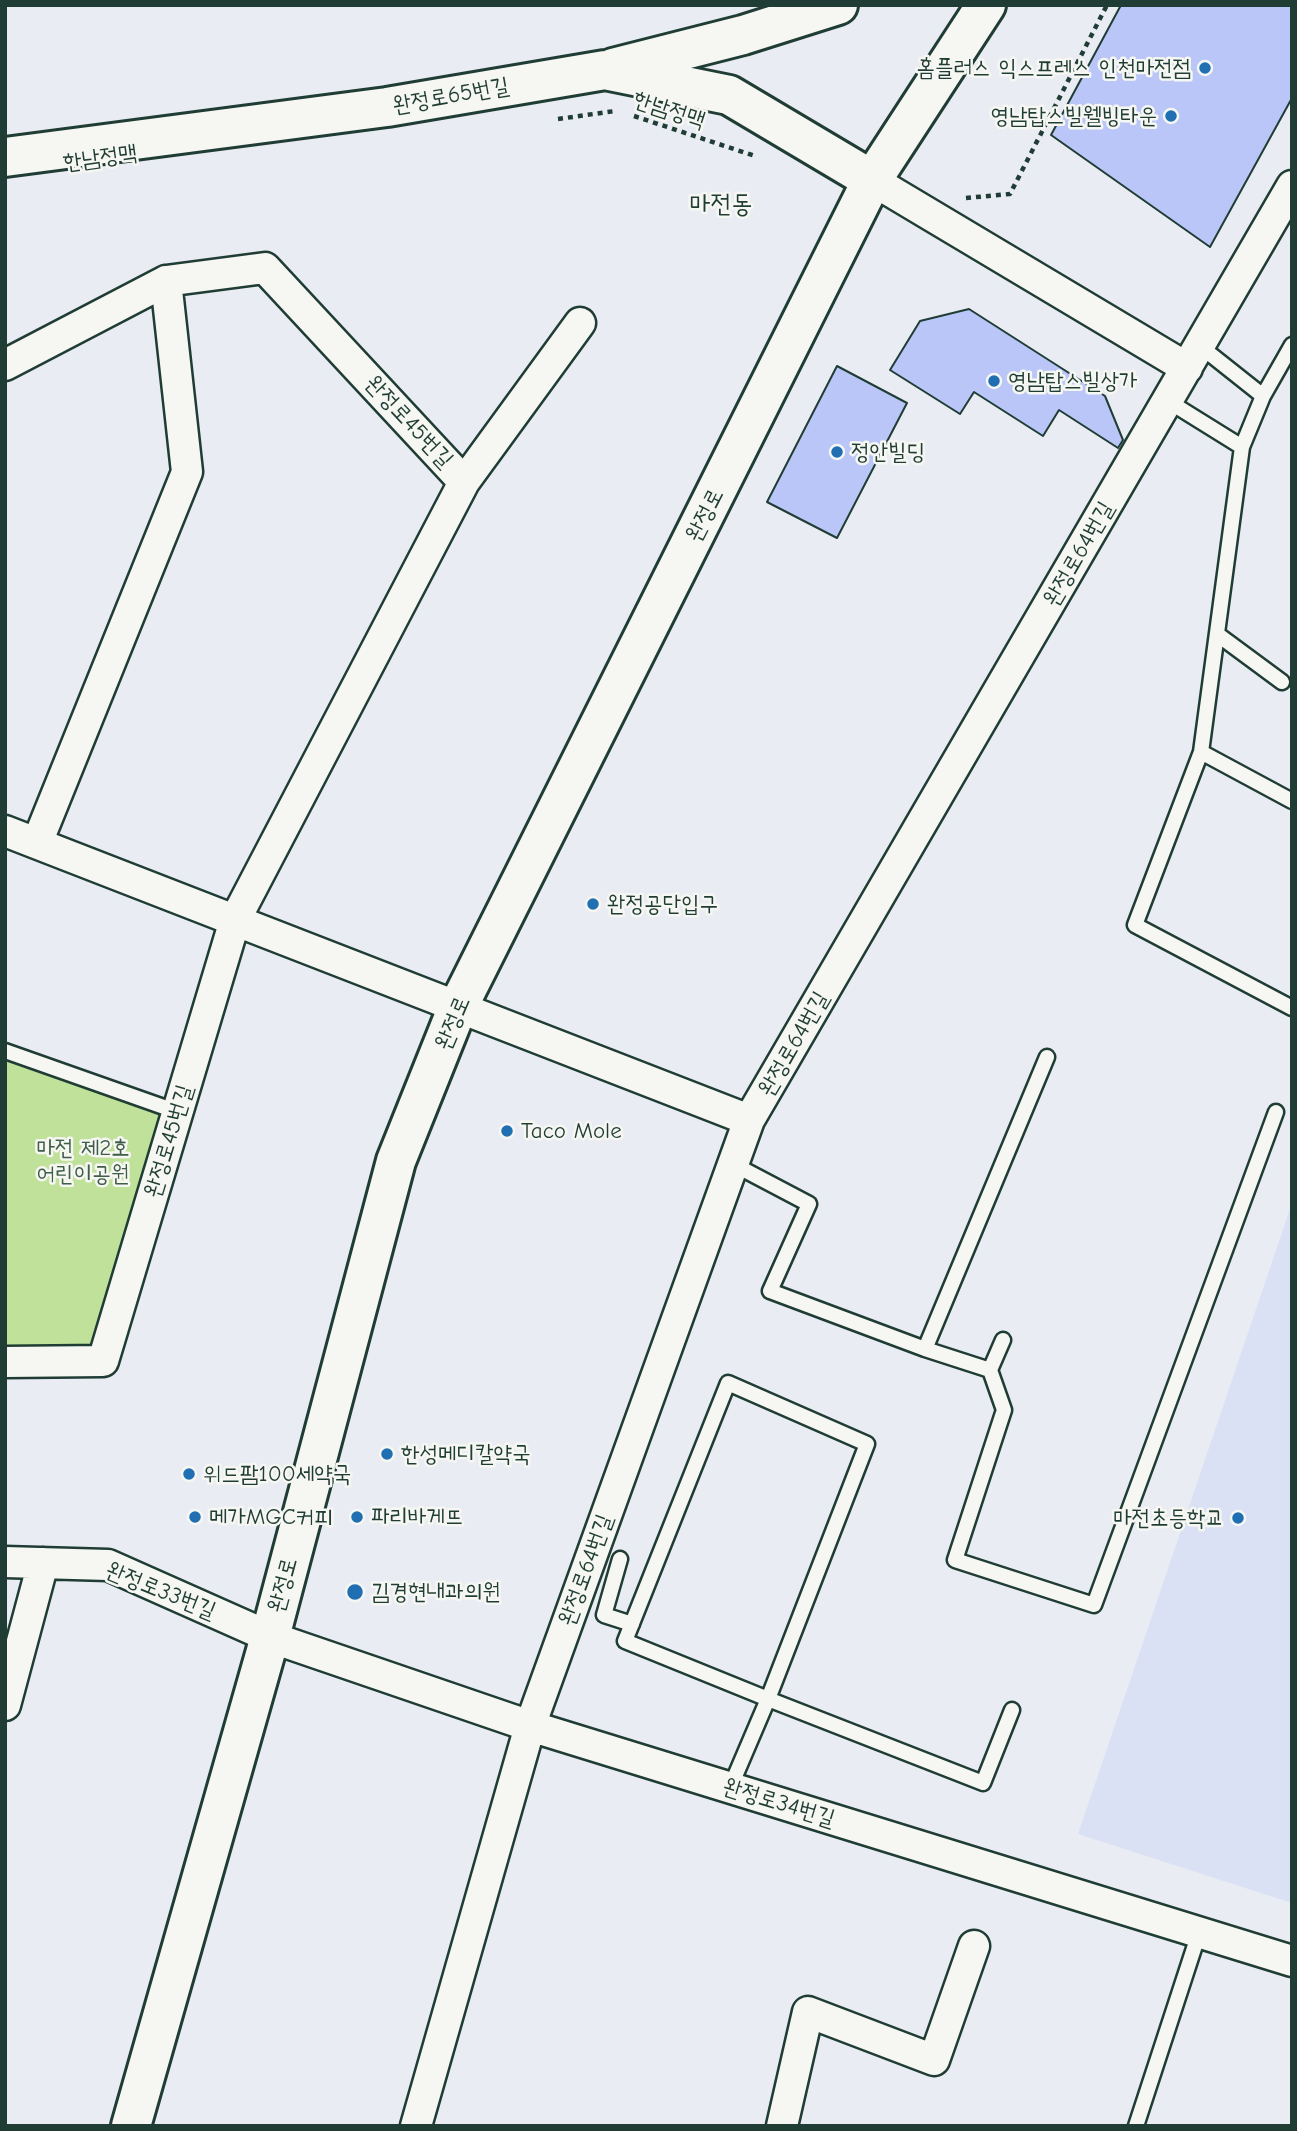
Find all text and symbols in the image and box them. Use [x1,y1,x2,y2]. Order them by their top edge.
place label: 홈플러스 익스프레스 인천마전점 [917,54,1191,82]
marker: 홈플러스 익스프레스 인천마전점 [1197,60,1213,76]
street label: 완정로65번길 [391,72,511,120]
street label: 한남정맥 [630,85,708,135]
place label: 영남탑스빌웰빙타운 [990,102,1157,130]
marker: 영남탑스빌웰빙타운 [1163,108,1179,124]
street label: 한남정맥 [61,139,139,177]
district label: 마전동 [690,189,752,221]
place label: 영남탑스빌상가 [1008,367,1138,395]
street label: 완정로45번길 [359,370,459,474]
marker: 영남탑스빌상가 [986,373,1002,389]
place label: 정안빌딩 [851,438,925,466]
marker: 정안빌딩 [829,444,845,460]
street label: 완정로 [680,484,730,546]
street label: 완정로64번길 [1038,497,1120,611]
place label: 완정공단입구 [607,890,718,918]
marker: 완정공단입구 [585,896,601,912]
street label: 완정로64번길 [753,987,835,1101]
street label: 완정로 [429,992,477,1054]
street label: 완정로45번길 [139,1081,199,1201]
place label: Taco Mole [521,1117,622,1145]
marker: Taco Mole [499,1123,515,1139]
park label: 마전 제2호 어린이공원 [36,1134,130,1188]
place label: 한성메디칼약국 [401,1440,531,1468]
marker: 한성메디칼약국 [379,1446,395,1462]
place label: 위드팜100세약국 [203,1460,351,1488]
marker: 위드팜100세약국 [181,1466,197,1482]
place label: 메가MGC커피 [209,1503,333,1531]
place label: 파리바게뜨 [371,1503,464,1531]
place label: 마전초등학교 [1113,1504,1224,1532]
marker: 메가MGC커피 [187,1509,203,1525]
marker: 파리바게뜨 [349,1509,365,1525]
marker: 마전초등학교 [1230,1510,1246,1526]
street label: 완정로64번길 [553,1511,619,1629]
street label: 완정로 [262,1555,304,1615]
street label: 완정로33번길 [102,1557,220,1625]
place label: 김경현내과의원 [371,1578,501,1606]
marker: 김경현내과의원 [345,1582,365,1602]
street label: 완정로34번길 [720,1773,838,1833]

